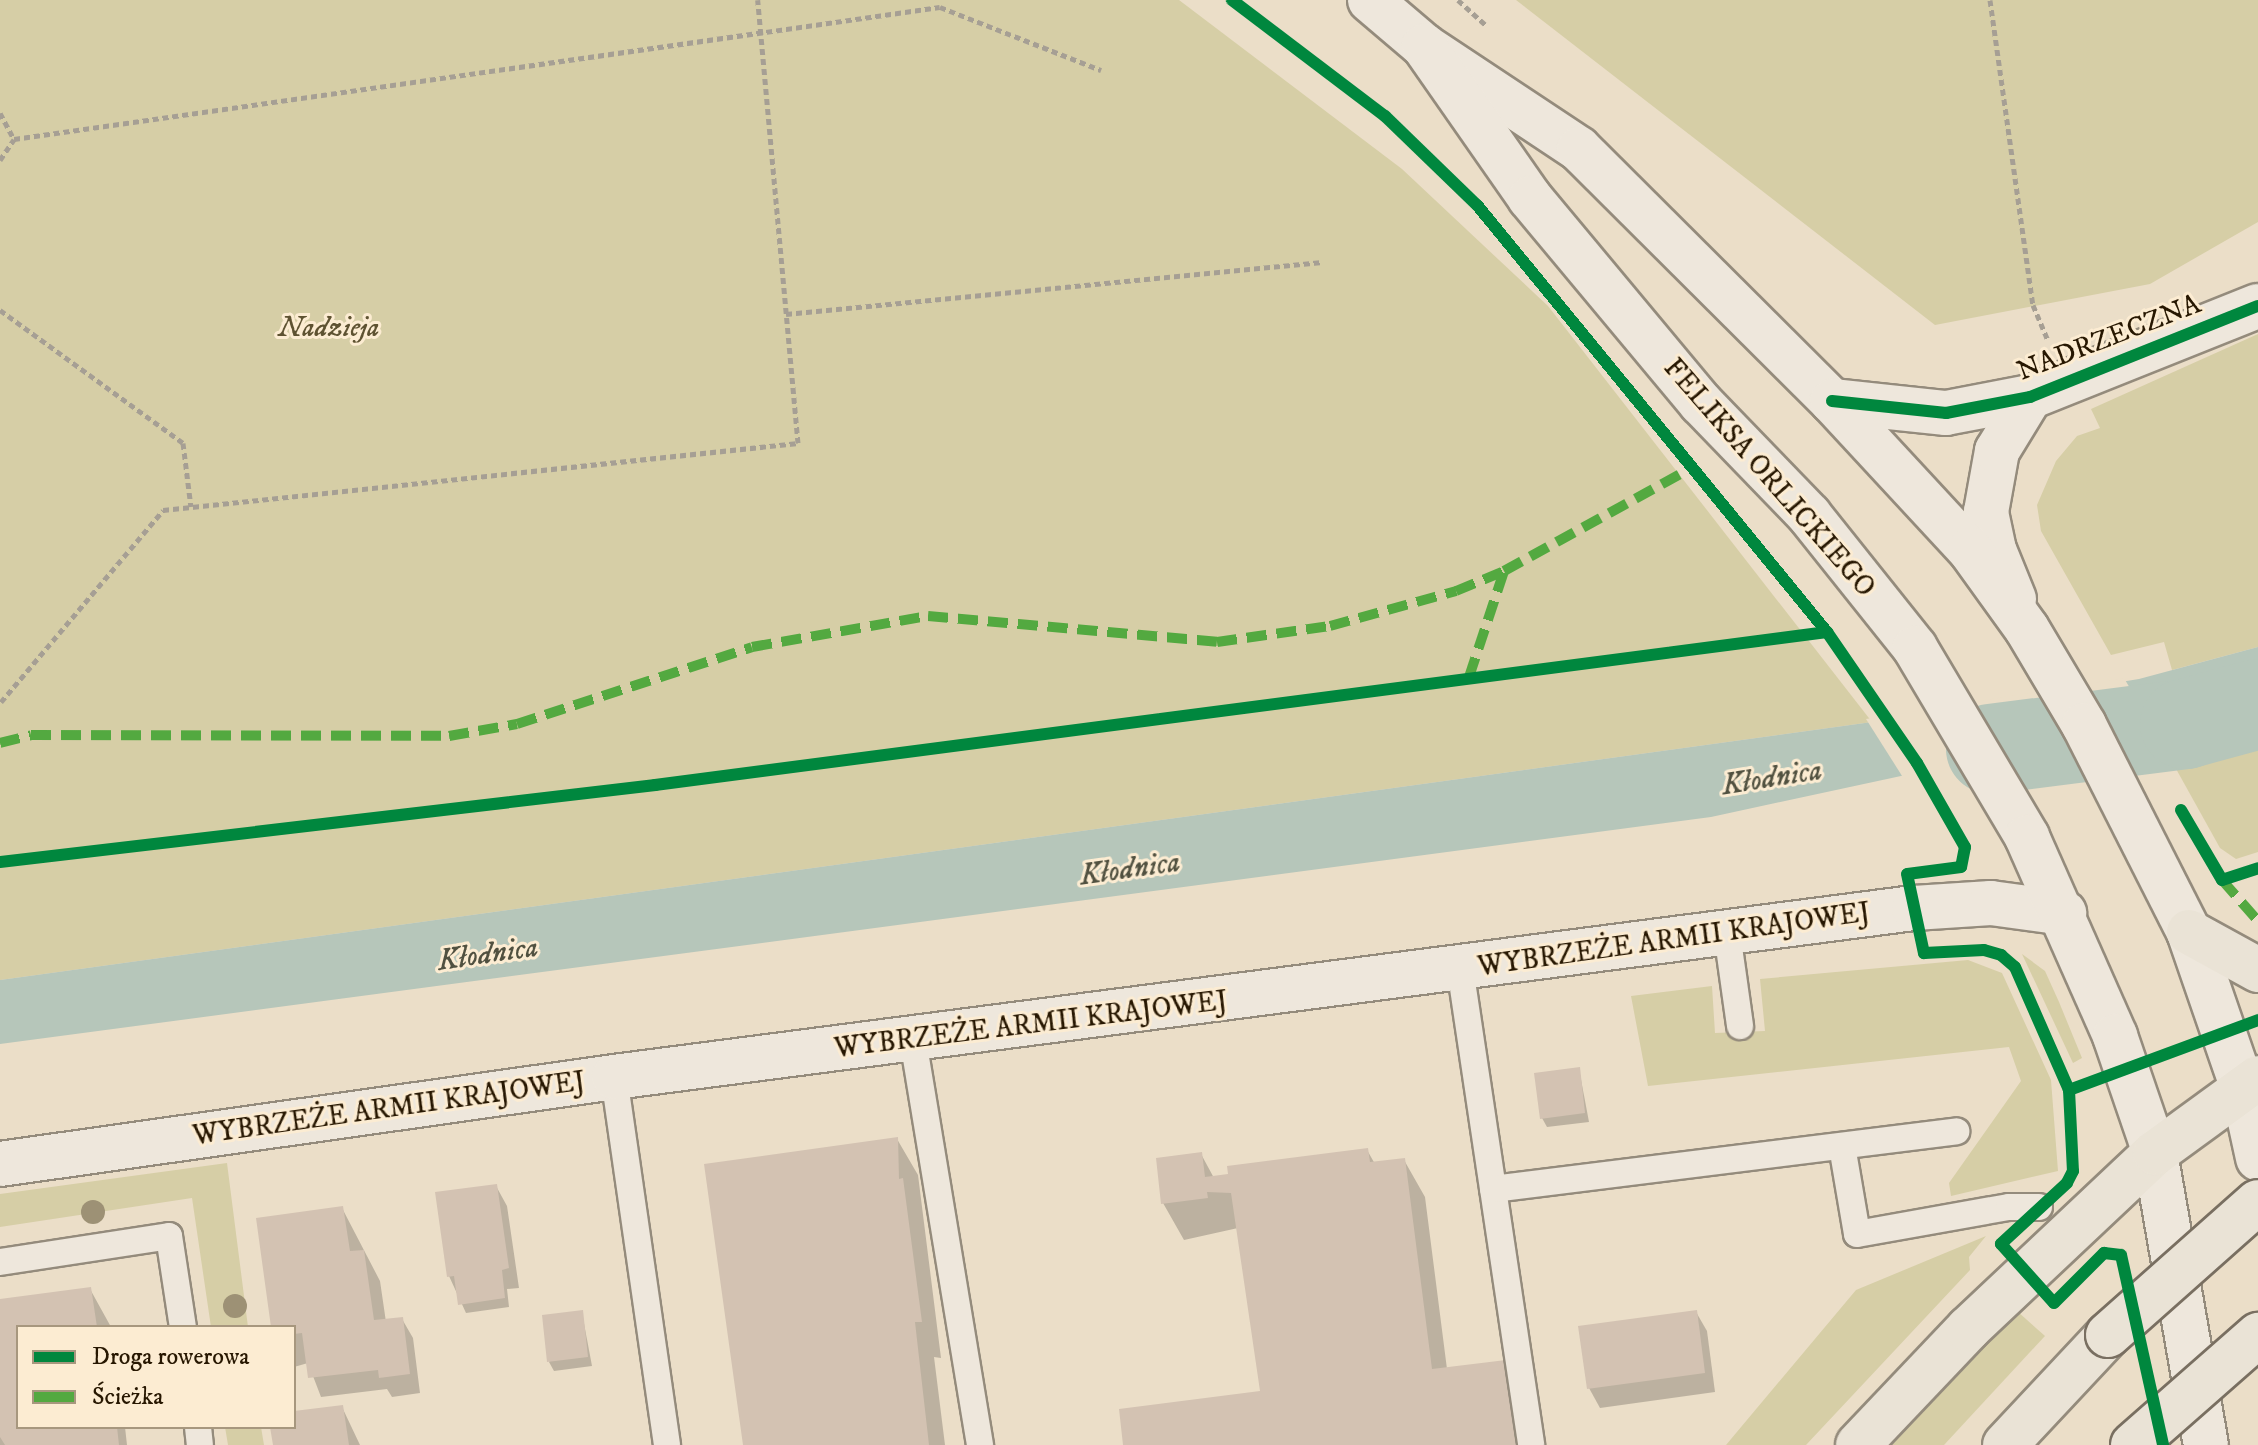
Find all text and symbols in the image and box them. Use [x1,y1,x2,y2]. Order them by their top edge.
street label: NADRZECZNA [2012,288,2206,388]
park label: Nadzieja [279,311,379,345]
street label: FELIKSA ORLICKIEGO [1656,352,1882,604]
water label: Kłodnica [1719,753,1825,805]
water label: Kłodnica [1078,845,1182,895]
street label: WYBRZEŻE ARMII KRAJOWEJ [1476,896,1872,984]
water label: Kłodnica [436,930,540,980]
street label: WYBRZEŻE ARMII KRAJOWEJ [832,984,1230,1066]
street label: WYBRZEŻE ARMII KRAJOWEJ [191,1065,587,1153]
legend [16,1325,296,1429]
text: Droga rowerowa [92,1342,249,1372]
text: Ścieżka [92,1382,164,1412]

